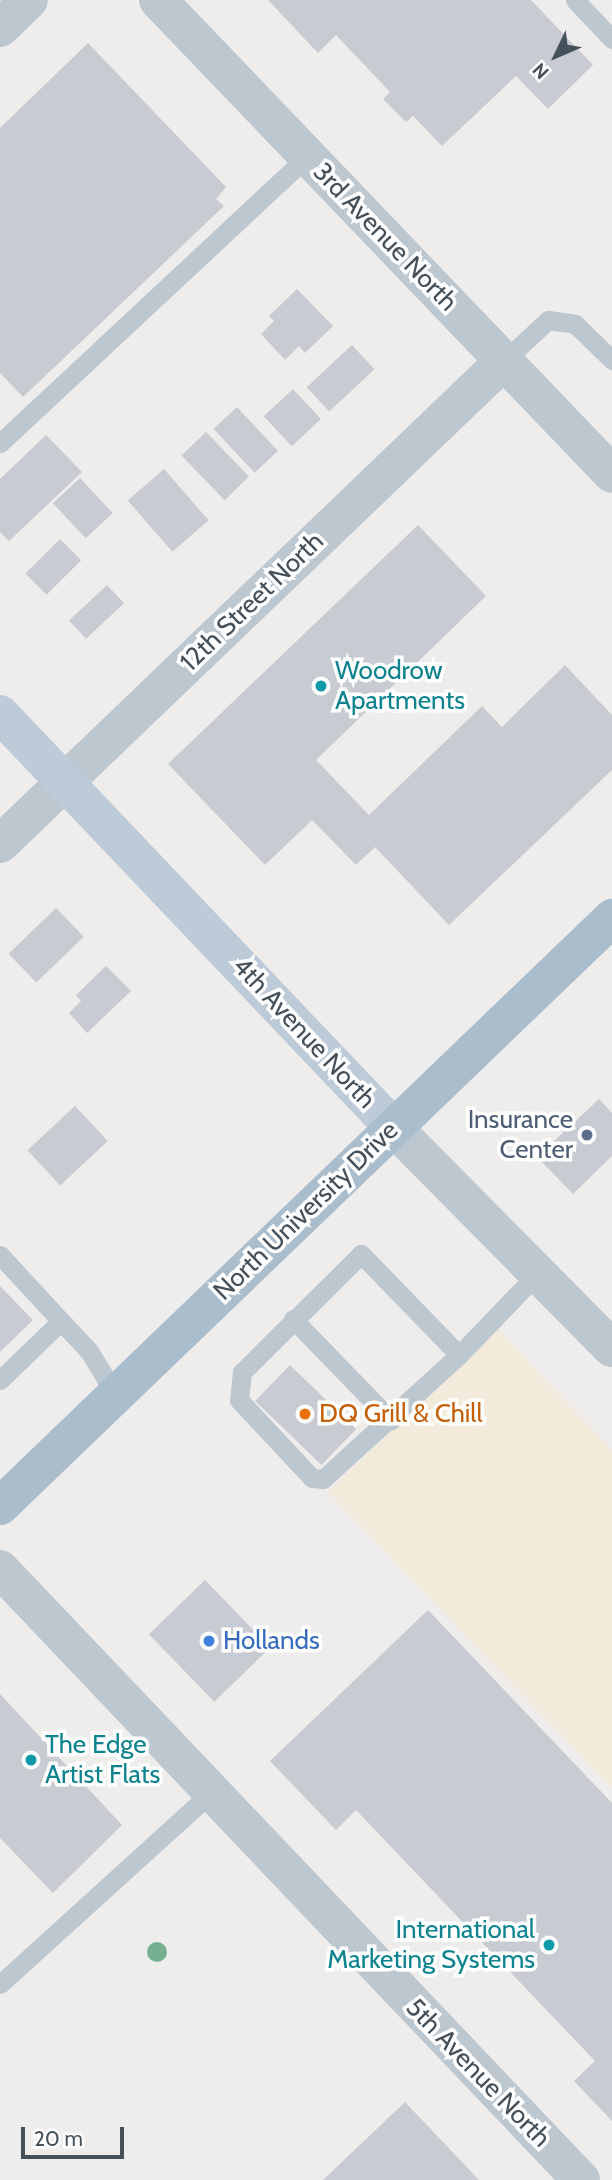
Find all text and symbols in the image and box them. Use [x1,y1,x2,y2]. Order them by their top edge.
north arrow [521,21,591,91]
text: N [528,58,553,84]
street label: 3rd Avenue North [306,156,464,318]
street label: 12th Street North [174,526,330,678]
place label: Woodrow Apartments [335,655,465,716]
marker: Woodrow Apartments [313,678,329,694]
street label: 4th Avenue North [226,951,382,1115]
place label: Insurance Center [468,1104,573,1166]
street label: North University Drive [207,1115,405,1307]
marker: Insurance Center [579,1127,595,1143]
place label: DQ Grill & Chill [319,1398,483,1430]
marker: DQ Grill & Chill [297,1406,313,1422]
place label: Hollands [223,1625,320,1657]
marker: Hollands [201,1633,217,1649]
place label: The Edge Artist Flats [45,1729,160,1790]
marker: The Edge Artist Flats [23,1752,39,1768]
place label: International Marketing Systems [327,1914,535,1976]
marker: International Marketing Systems [541,1937,557,1953]
street label: 5th Avenue North [399,1992,557,2154]
scale bar [24,2114,128,2158]
text: 20 m [34,2126,83,2151]

